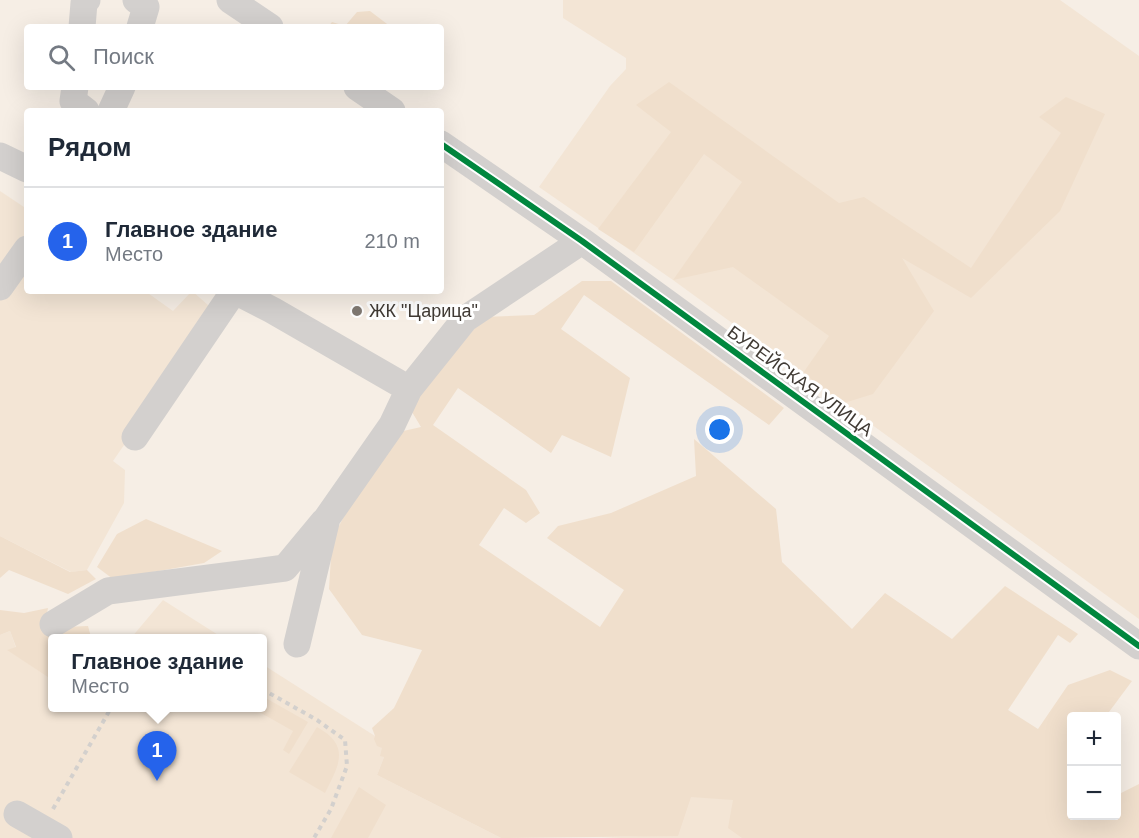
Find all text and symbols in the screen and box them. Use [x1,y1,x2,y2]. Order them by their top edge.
search box [24,24,444,90]
icon: search [45,41,78,74]
text: Поиск [93,44,154,69]
text: Рядом [48,132,131,162]
text: Главное здание [105,217,277,242]
text: 1 [62,230,73,252]
text: 210 m [364,230,420,252]
text: Место [105,243,163,265]
place label: ЖК "Царица" [369,301,478,321]
marker: ЖК "Царица" [350,304,364,318]
street label: БУРЕЙСКАЯ УЛИЦА [724,321,877,440]
your location [705,415,734,444]
popup [48,634,267,712]
text: Главное здание [71,649,244,674]
text: Место [71,675,129,697]
map controls [1067,712,1121,820]
button: + [1067,712,1121,766]
pin: 1 [138,732,176,781]
button: − [1067,766,1121,820]

